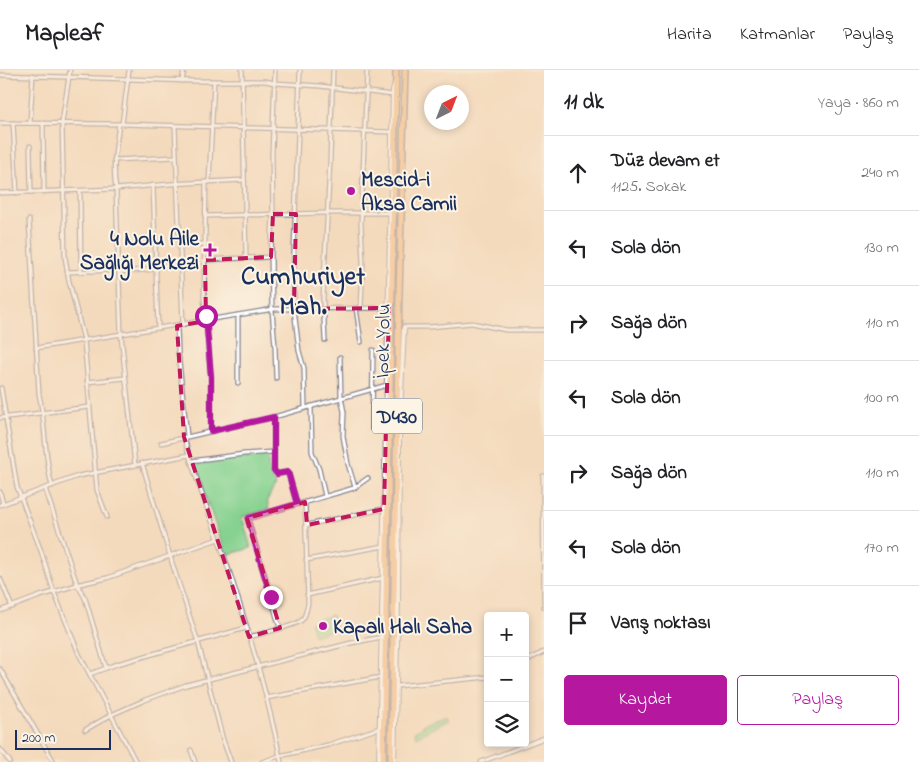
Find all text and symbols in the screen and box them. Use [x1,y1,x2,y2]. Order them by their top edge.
text: Mapleaf [25,17,104,52]
text: Harita [667,22,712,48]
text: Katmanlar [740,22,815,48]
text: Paylaş [843,22,894,48]
north arrow [424,85,469,130]
text: 11 dk [564,88,604,118]
text: Yaya · 860 m [818,91,899,115]
text: Düz devam et [611,148,720,175]
icon: ahead [564,159,592,187]
text: 240 m [861,161,899,185]
place label: Mescid-i Aksa Camii [361,166,457,220]
text: 1125. Sokak [611,175,686,199]
marker: Mescid-i Aksa Camii [345,185,357,197]
place label: 4 Nolu Aile Sağlığı Merkezi [80,225,200,281]
icon: left [564,234,592,262]
text: Sola dön [611,235,681,262]
text: 130 m [864,236,899,260]
marker: 4 Nolu Aile Sağlığı Merkezi [203,243,217,257]
district label: Cumhuriyet Mah. [241,259,365,327]
street label: İpek Yolu [368,303,400,379]
route start [195,305,218,328]
icon: right [564,309,592,337]
text: Sağa dön [611,310,687,337]
text: 110 m [865,311,899,335]
icon: left [564,384,592,412]
text: Sola dön [611,385,681,412]
text: 100 m [864,386,899,410]
road number: D430 [372,398,422,434]
icon: right [564,459,592,487]
text: Sağa dön [611,460,687,487]
text: 110 m [865,461,899,485]
icon: left [564,534,592,562]
text: Sola dön [611,535,681,562]
text: 170 m [864,536,899,560]
route end [260,586,283,609]
icon: arrive [564,609,592,637]
text: Varış noktası [611,610,711,637]
map controls [484,612,529,747]
button: + [484,612,529,657]
place label: Kapalı Halı Saha [333,613,472,643]
marker: Kapalı Halı Saha [317,620,329,632]
button: − [484,657,529,702]
button: Kaydet [564,675,727,725]
button: Paylaş [737,675,899,725]
button: layers [484,702,529,747]
scale bar [15,727,111,750]
text: 200 m [22,728,55,749]

